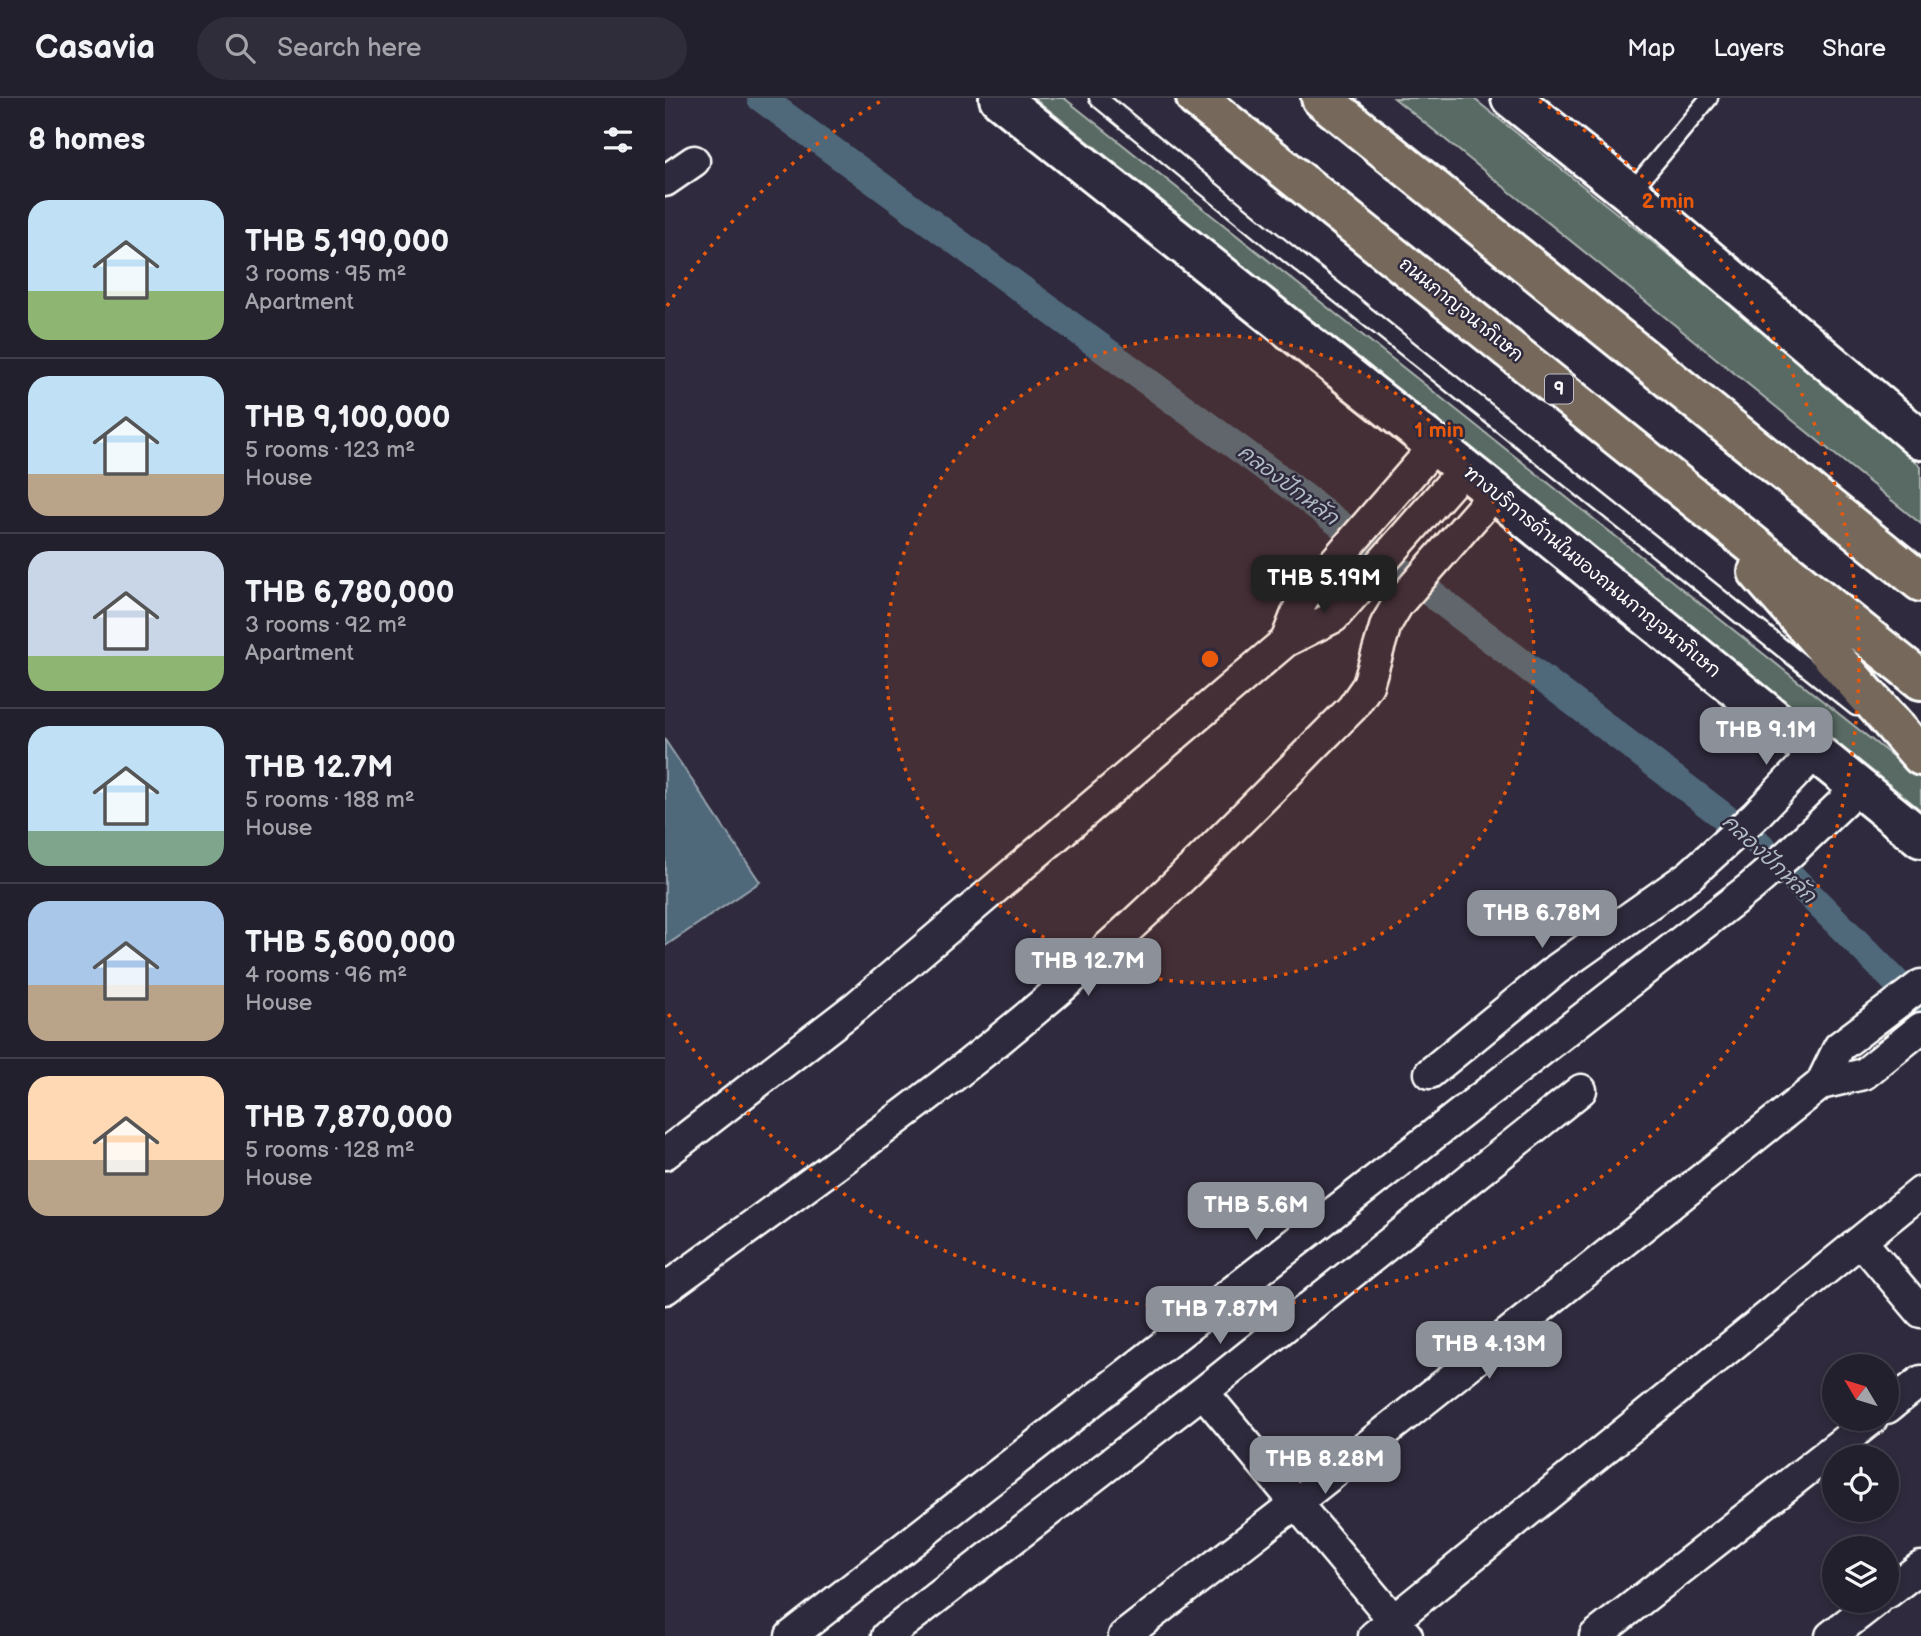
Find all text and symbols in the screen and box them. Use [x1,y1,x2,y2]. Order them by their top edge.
search box [197,17,687,80]
text: Casavia [35,28,155,68]
icon: search [221,29,259,67]
text: Search here [277,33,421,64]
text: Map [1627,34,1675,63]
text: Layers [1713,34,1784,63]
text: Share [1822,34,1886,63]
icon: filters [599,121,637,159]
text: 8 homes [28,122,145,158]
text: 2 min [1641,189,1695,214]
text: THB 5,190,000 [245,224,449,260]
icon: home [84,228,168,312]
street label: ถนนกาญจนาภิเษก [1394,253,1528,367]
text: 3 rooms · 95 m² [245,260,406,288]
text: Apartment [245,288,354,316]
road number: 9 [1545,374,1573,404]
text: THB 9,100,000 [245,400,451,436]
icon: home [84,404,168,488]
text: 1 min [1414,418,1464,443]
text: 5 rooms · 123 m² [245,436,415,464]
water label: คลองปักหลัก [1233,439,1344,532]
street label: ทางบริการด้านในของถนนกาญจนาภิเษก [1459,460,1726,683]
text: House [245,464,312,492]
pin: THB 5.19M [1244,556,1404,615]
text: THB 5.19M [1267,564,1381,592]
text: THB 6,780,000 [245,575,454,611]
icon: home [84,579,168,663]
text: 3 rooms · 92 m² [245,611,407,639]
text: Apartment [245,639,354,667]
centre of rings [1198,647,1222,671]
pin: THB 9.1M [1694,708,1838,767]
text: THB 9.1M [1716,716,1816,744]
text: THB 12.7M [245,750,393,786]
icon: home [84,754,168,838]
text: 5 rooms · 188 m² [245,786,415,814]
water label: คลองปักหลัก [1717,809,1822,910]
text: House [245,814,312,842]
pin: THB 6.78M [1462,890,1622,950]
text: THB 6.78M [1483,899,1601,927]
text: THB 5,600,000 [245,925,456,961]
icon: home [84,929,168,1013]
pin: THB 12.7M [1008,939,1168,998]
text: THB 12.7M [1031,947,1145,975]
text: 4 rooms · 96 m² [245,961,407,989]
text: House [245,989,312,1017]
text: THB 7,870,000 [245,1100,453,1136]
icon: home [84,1104,168,1188]
text: 5 rooms · 128 m² [245,1136,415,1164]
text: House [245,1164,312,1192]
pin: THB 5.6M [1184,1182,1328,1242]
text: THB 5.6M [1204,1191,1308,1219]
pin: THB 7.87M [1140,1286,1300,1346]
text: THB 7.87M [1162,1295,1278,1323]
pin: THB 4.13M [1409,1322,1569,1381]
text: THB 4.13M [1432,1330,1546,1358]
north arrow [1822,1354,1899,1432]
map controls [1822,1354,1899,1613]
pin: THB 8.28M [1245,1436,1405,1496]
text: THB 8.28M [1266,1445,1384,1473]
button: locate [1822,1445,1899,1522]
button: layers [1822,1536,1899,1613]

